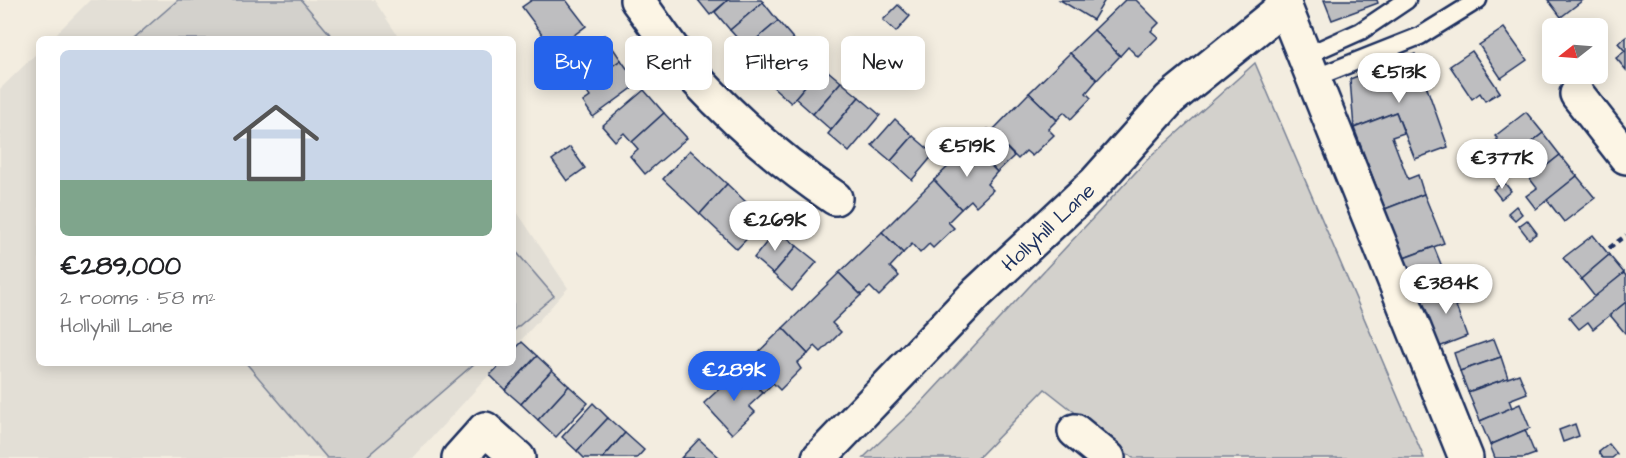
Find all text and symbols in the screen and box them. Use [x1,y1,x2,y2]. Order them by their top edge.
north arrow [1542,18,1608,84]
map controls [1542,18,1608,84]
chip: Buy [534,36,613,90]
chip: Rent [625,36,712,90]
chip: Filters [724,36,829,90]
chip: New [841,36,925,90]
pin: €513K [1357,53,1441,104]
text: €513K [1372,58,1426,86]
icon: home [222,89,330,197]
pin: €519K [925,127,1009,178]
text: €519K [939,132,995,160]
pin: €377K [1460,139,1544,190]
text: €377K [1471,144,1533,172]
street label: Hollyhill Lane [995,176,1103,280]
pin: €269K [733,201,817,252]
text: €269K [743,206,807,234]
text: €289,000 [60,248,181,284]
pin: €384K [1404,264,1488,315]
text: €384K [1414,269,1478,297]
text: 2 rooms · 58 m² [60,284,216,312]
text: Hollyhill Lane [60,312,173,340]
pin: €289K [692,351,776,402]
text: €289K [702,356,766,384]

